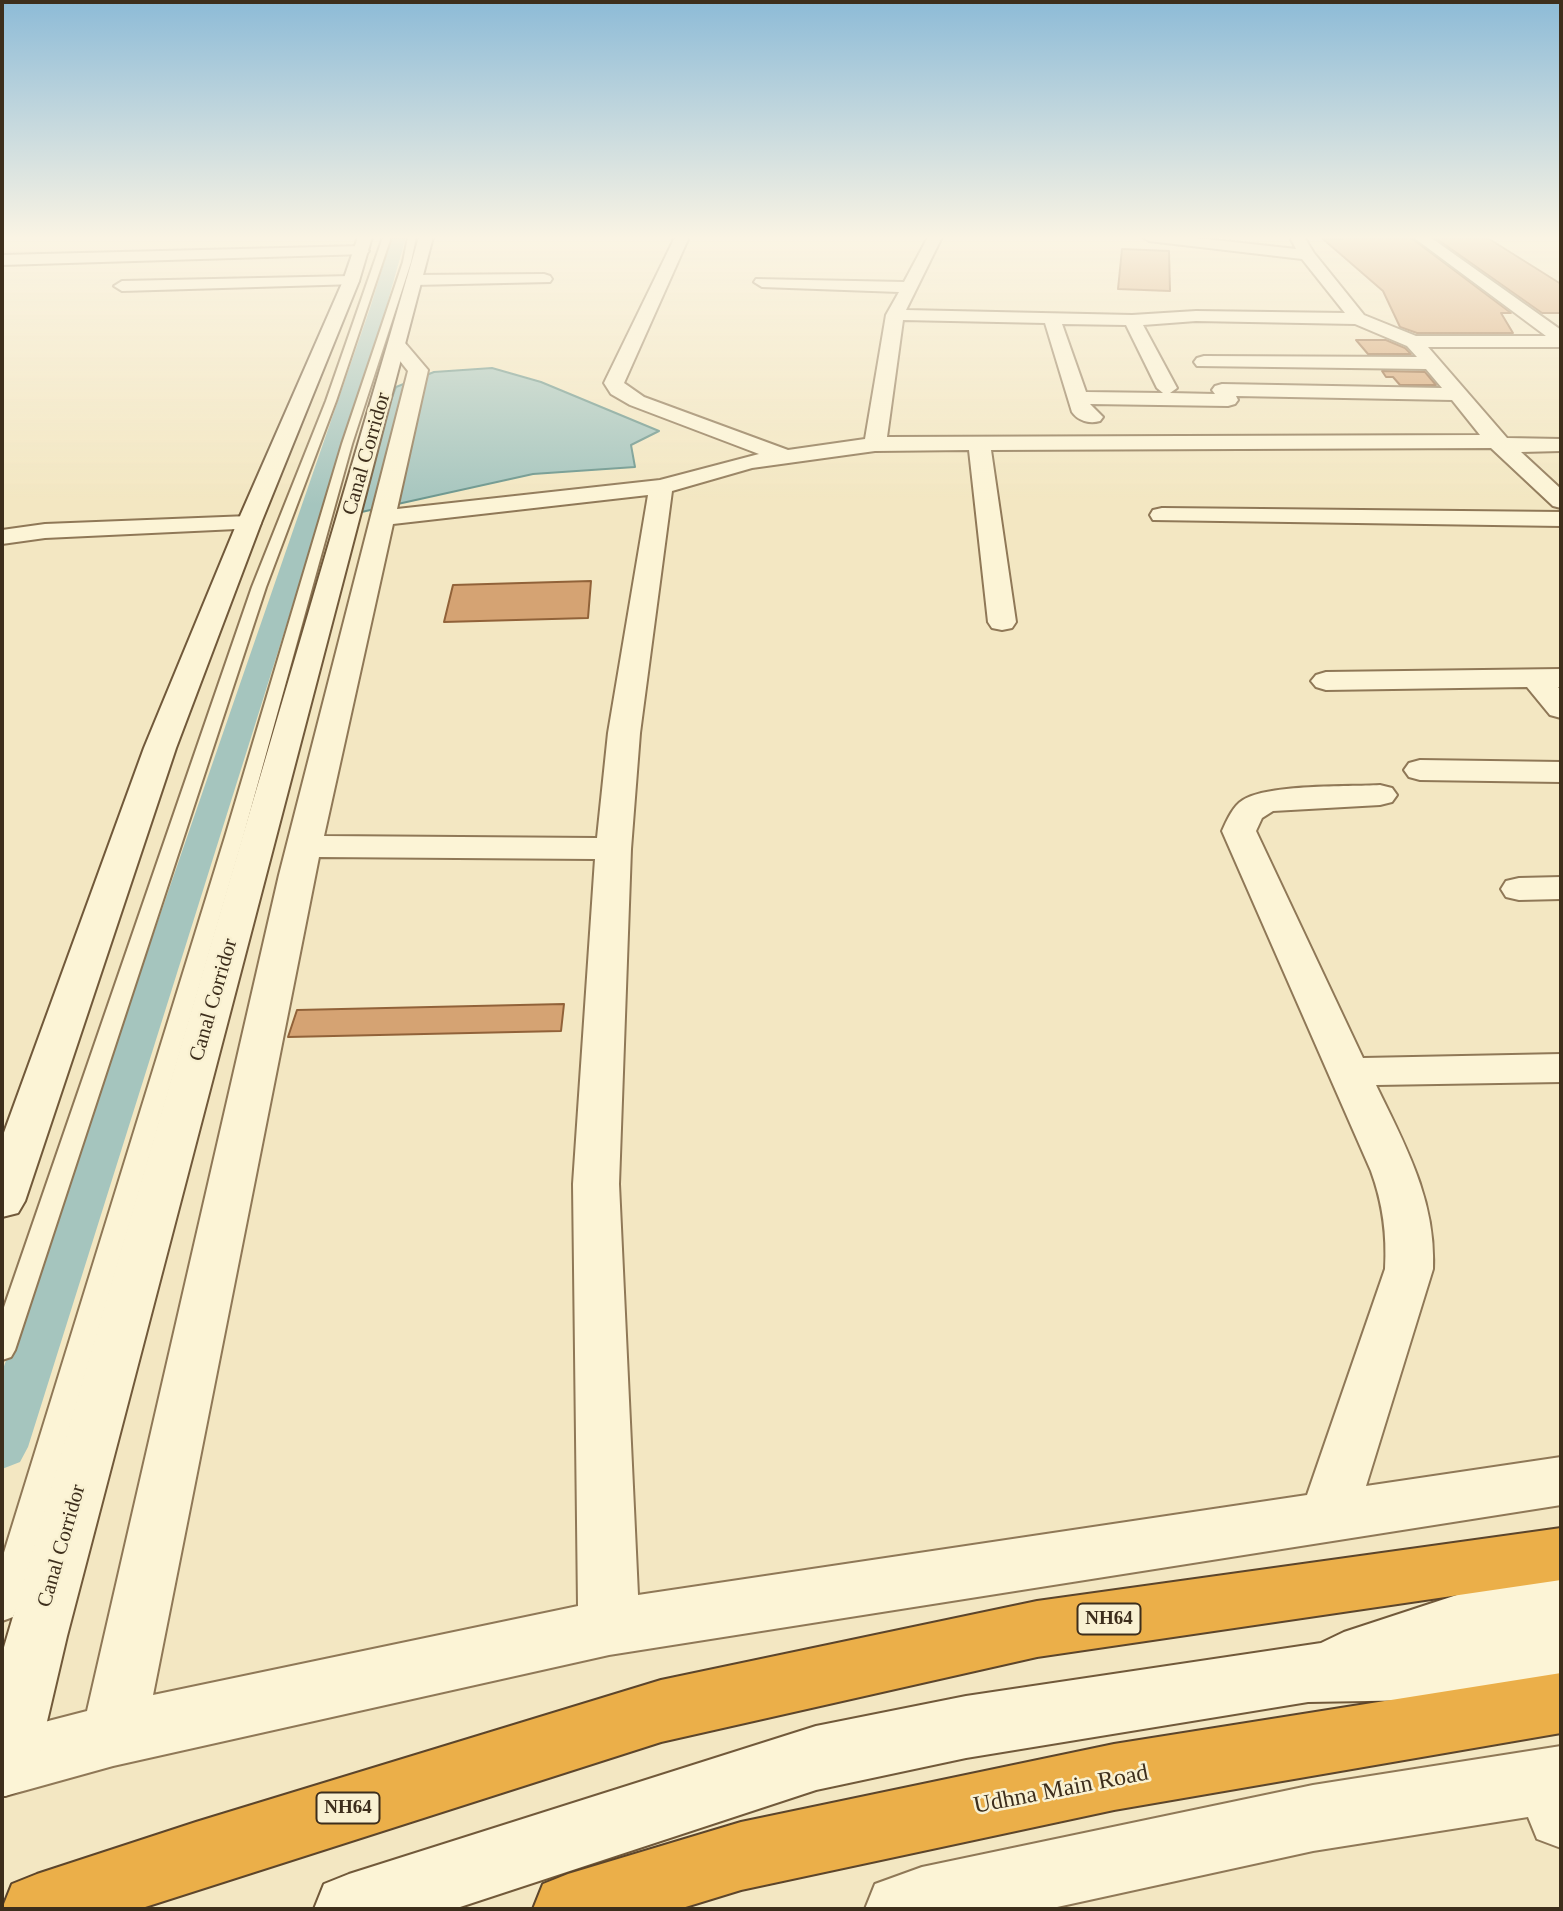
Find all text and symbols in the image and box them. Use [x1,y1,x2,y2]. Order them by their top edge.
street label: Canal Corridor [337,390,397,518]
street label: Canal Corridor [184,936,244,1064]
street label: Canal Corridor [32,1482,92,1610]
road number: NH64 [1078,1604,1140,1634]
street label: Udhna Main Road [971,1759,1151,1821]
road number: NH64 [316,1792,380,1824]

